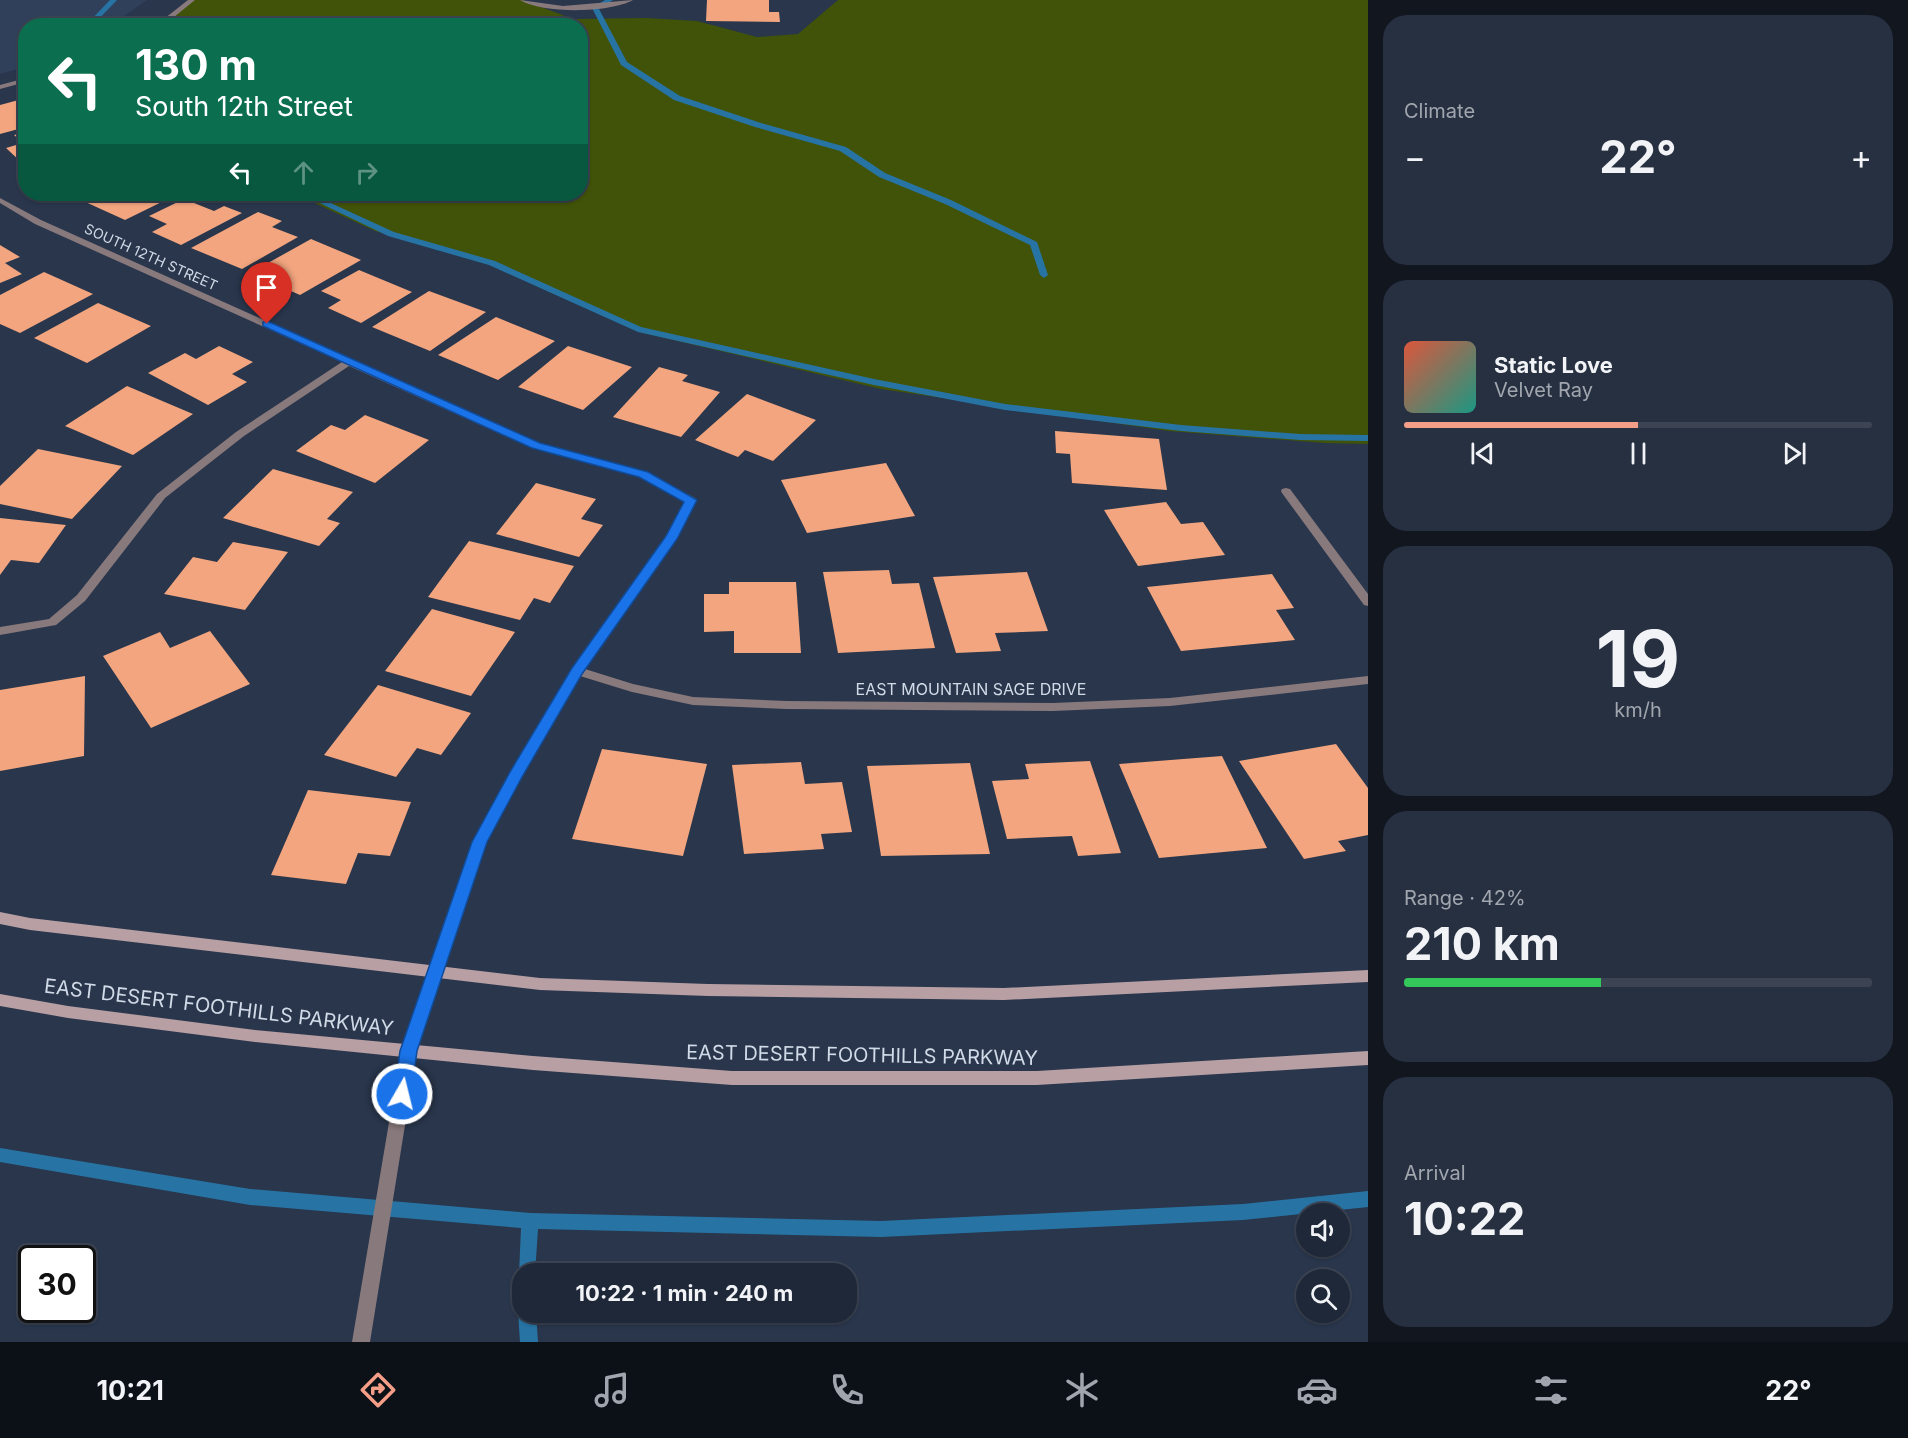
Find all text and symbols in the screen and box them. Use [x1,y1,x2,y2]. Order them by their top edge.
text: 130 m [135,39,257,90]
icon: left [36,42,114,120]
text: South 12th Street [135,90,353,123]
text: Climate [1404,99,1475,123]
text: 22° [1599,129,1677,184]
text: − [1404,137,1426,177]
text: + [1850,137,1872,177]
icon: left [224,156,257,189]
icon: ahead [287,156,320,189]
icon: right [350,156,383,189]
street label: SOUTH 12TH STREET [82,219,220,294]
pin [241,262,292,324]
icon: arrive [250,271,283,304]
text: Static Love [1494,352,1613,378]
text: Velvet Ray [1494,378,1593,402]
icon: previous [1466,437,1499,470]
icon: pause [1622,437,1655,470]
icon: next [1778,437,1811,470]
text: 19 [1596,611,1680,706]
street label: EAST MOUNTAIN SAGE DRIVE [856,679,1086,699]
text: km/h [1614,698,1662,722]
text: Range · 42% [1404,886,1526,910]
text: 210 km [1404,916,1560,971]
street label: EAST DESERT FOOTHILLS PARKWAY [43,974,395,1040]
street label: EAST DESERT FOOTHILLS PARKWAY [686,1040,1039,1070]
position arrow [370,1062,434,1126]
text: Arrival [1404,1161,1466,1185]
text: 10:22 [1404,1191,1525,1246]
map controls [1296,1203,1350,1323]
button: sound [1296,1203,1350,1257]
speed limit sign: 30 [18,1245,96,1323]
button: search [1296,1269,1350,1323]
text: 10:22 · 1 min · 240 m [576,1280,793,1306]
icon: directions [357,1369,399,1411]
icon: music [591,1369,633,1411]
icon: phone [826,1369,868,1411]
icon: climate [1061,1369,1103,1411]
icon: car [1296,1369,1338,1411]
icon: filters [1530,1369,1572,1411]
text: 10:21 [96,1374,164,1407]
text: 22° [1765,1374,1812,1407]

